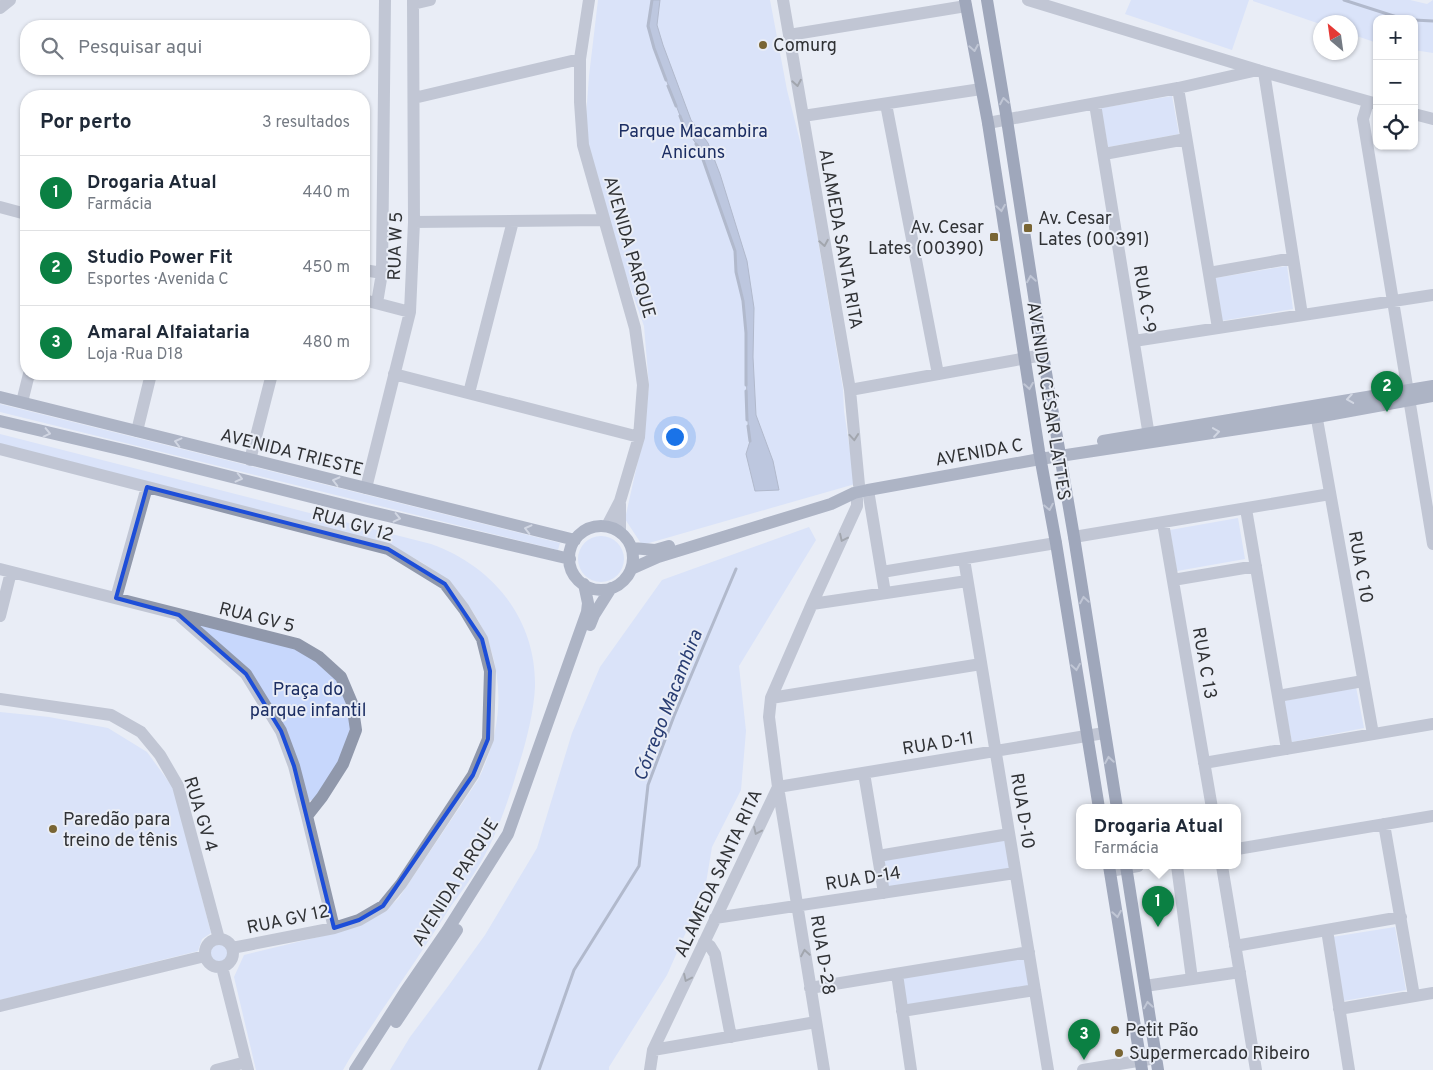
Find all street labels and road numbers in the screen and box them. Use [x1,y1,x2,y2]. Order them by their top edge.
street label: ALAMEDA SANTA RITA [812,147,867,331]
street label: AVENIDA PARQUE [597,174,660,321]
street label: RUA W 5 [384,211,409,281]
street label: RUA C-9 [1127,264,1160,335]
street label: AVENIDA CÉSAR LATTES [1020,300,1077,502]
street label: AVENIDA TRIESTE [218,425,365,482]
street label: AVENIDA C [933,434,1025,473]
street label: RUA GV 12 [309,503,396,548]
street label: RUA C 10 [1342,529,1377,605]
street label: RUA GV 5 [216,598,297,639]
street label: RUA C 13 [1186,625,1221,701]
street label: RUA D-11 [901,727,976,761]
street label: RUA D-10 [1004,771,1039,851]
street label: RUA GV 4 [177,774,222,855]
street label: ALAMEDA SANTA RITA [670,786,768,961]
street label: AVENIDA PARQUE [408,814,505,951]
street label: RUA D-14 [824,862,903,897]
street label: RUA GV 12 [245,900,332,940]
street label: RUA D-28 [804,914,839,997]

